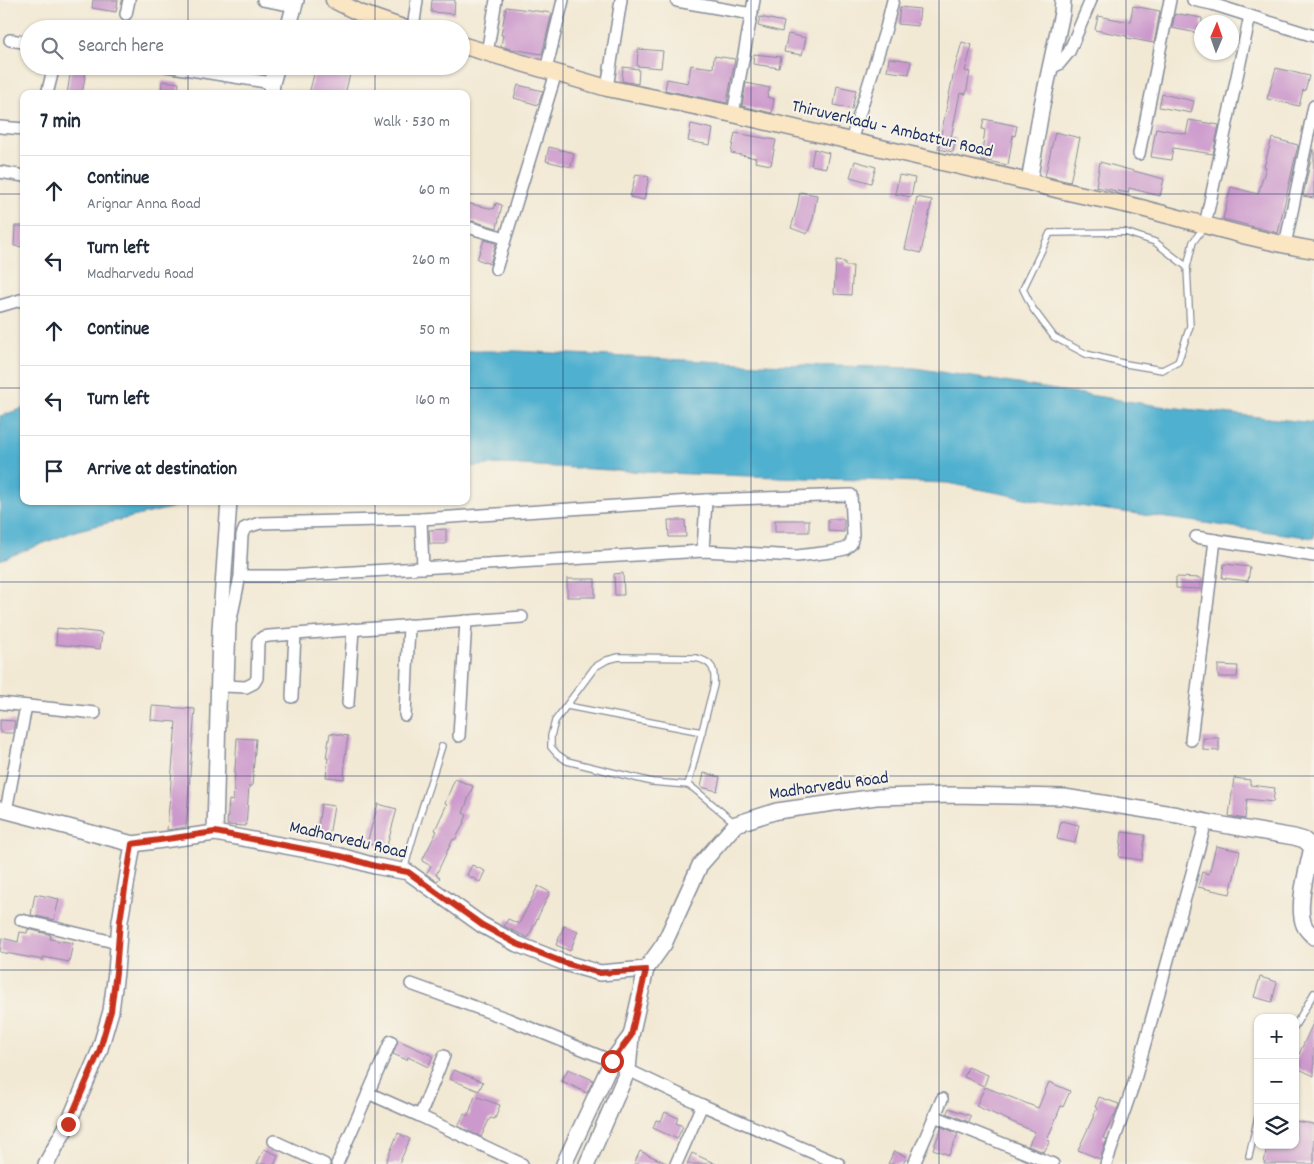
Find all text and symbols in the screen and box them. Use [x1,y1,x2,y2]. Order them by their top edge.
north arrow [1194,15,1239,60]
search box [20,20,470,75]
icon: search [38,34,66,62]
text: Search here [78,34,164,61]
street label: Thiruverkadu - Ambattur Road [789,95,995,165]
text: 7 min [40,108,81,138]
text: Walk · 530 m [374,111,450,134]
text: Continue [87,166,149,193]
icon: ahead [40,177,68,205]
text: 60 m [419,179,450,202]
text: Arignar Anna Road [87,193,201,216]
text: Turn left [87,236,150,263]
icon: left [40,247,68,275]
text: 260 m [412,249,450,272]
text: Madharvedu Road [87,263,194,286]
icon: ahead [40,317,68,345]
text: Continue [87,317,149,344]
text: 50 m [419,319,450,342]
icon: left [40,387,68,415]
text: Turn left [87,387,150,414]
text: 160 m [415,389,450,412]
icon: arrive [40,457,68,485]
text: Arrive at destination [87,457,237,484]
street label: Madharvedu Road [768,766,890,808]
street label: Madharvedu Road [287,815,409,867]
map controls [1254,1014,1299,1149]
button: + [1254,1014,1299,1059]
route start [601,1050,624,1073]
button: − [1254,1059,1299,1104]
button: layers [1254,1104,1299,1149]
route end [57,1113,80,1136]

